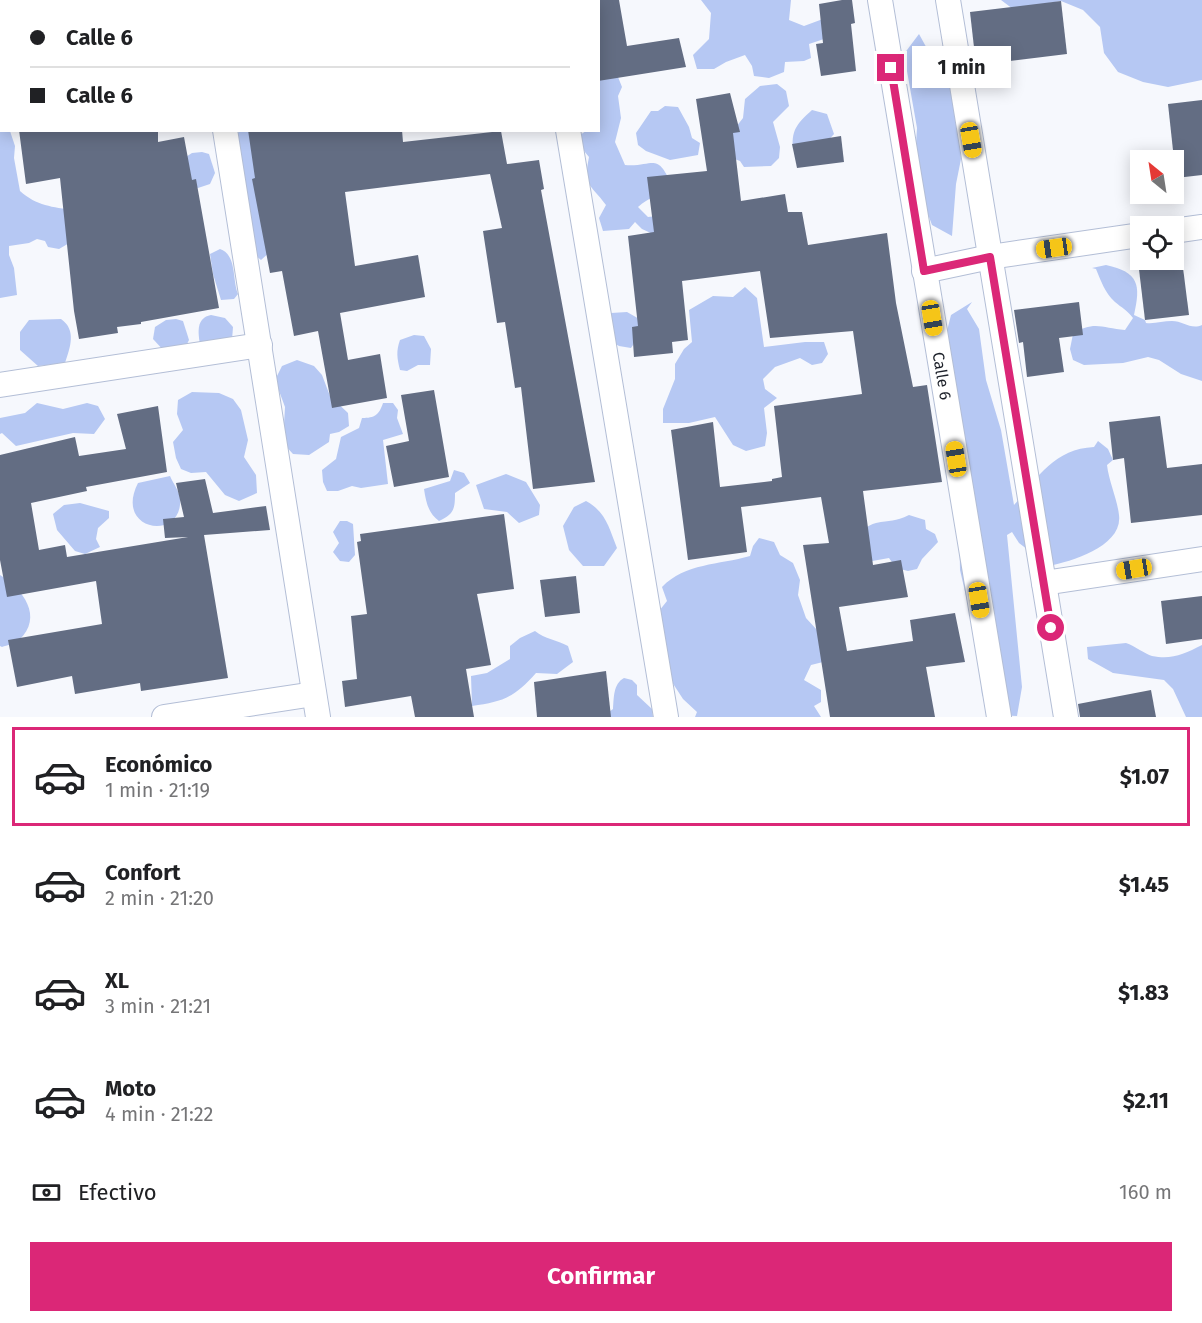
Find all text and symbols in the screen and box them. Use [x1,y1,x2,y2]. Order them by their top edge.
text: Calle 6 [66,24,133,51]
callout: 1 min [912,47,1011,89]
route end [877,54,904,81]
text: 1 min [937,55,986,79]
text: Calle 6 [66,82,133,109]
car [959,121,983,159]
north arrow [1130,150,1184,204]
map controls [1130,150,1184,270]
button: locate [1130,216,1184,270]
car [1035,237,1073,259]
car [920,299,944,337]
street label: Calle 6 [929,351,955,401]
car [944,440,968,478]
car [1115,557,1153,581]
car [967,581,991,619]
route start [1037,614,1064,641]
icon: car [33,750,87,804]
text: Económico [105,751,212,778]
text: $1.07 [1120,763,1169,790]
text: 1 min · 21:19 [105,778,210,802]
icon: car [33,858,87,912]
text: Confort [105,859,181,886]
text: $1.45 [1119,871,1169,898]
text: 2 min · 21:20 [105,886,214,910]
icon: car [33,966,87,1020]
text: XL [105,967,129,994]
text: $1.83 [1118,979,1169,1006]
text: 3 min · 21:21 [105,994,211,1018]
icon: car [33,1074,87,1128]
text: Moto [105,1075,156,1102]
text: $2.11 [1123,1087,1169,1114]
text: 4 min · 21:22 [105,1102,214,1126]
icon: cash [30,1176,63,1209]
text: Efectivo [78,1179,157,1206]
text: 160 m [1119,1180,1172,1204]
button: Confirmar [30,1242,1172,1311]

